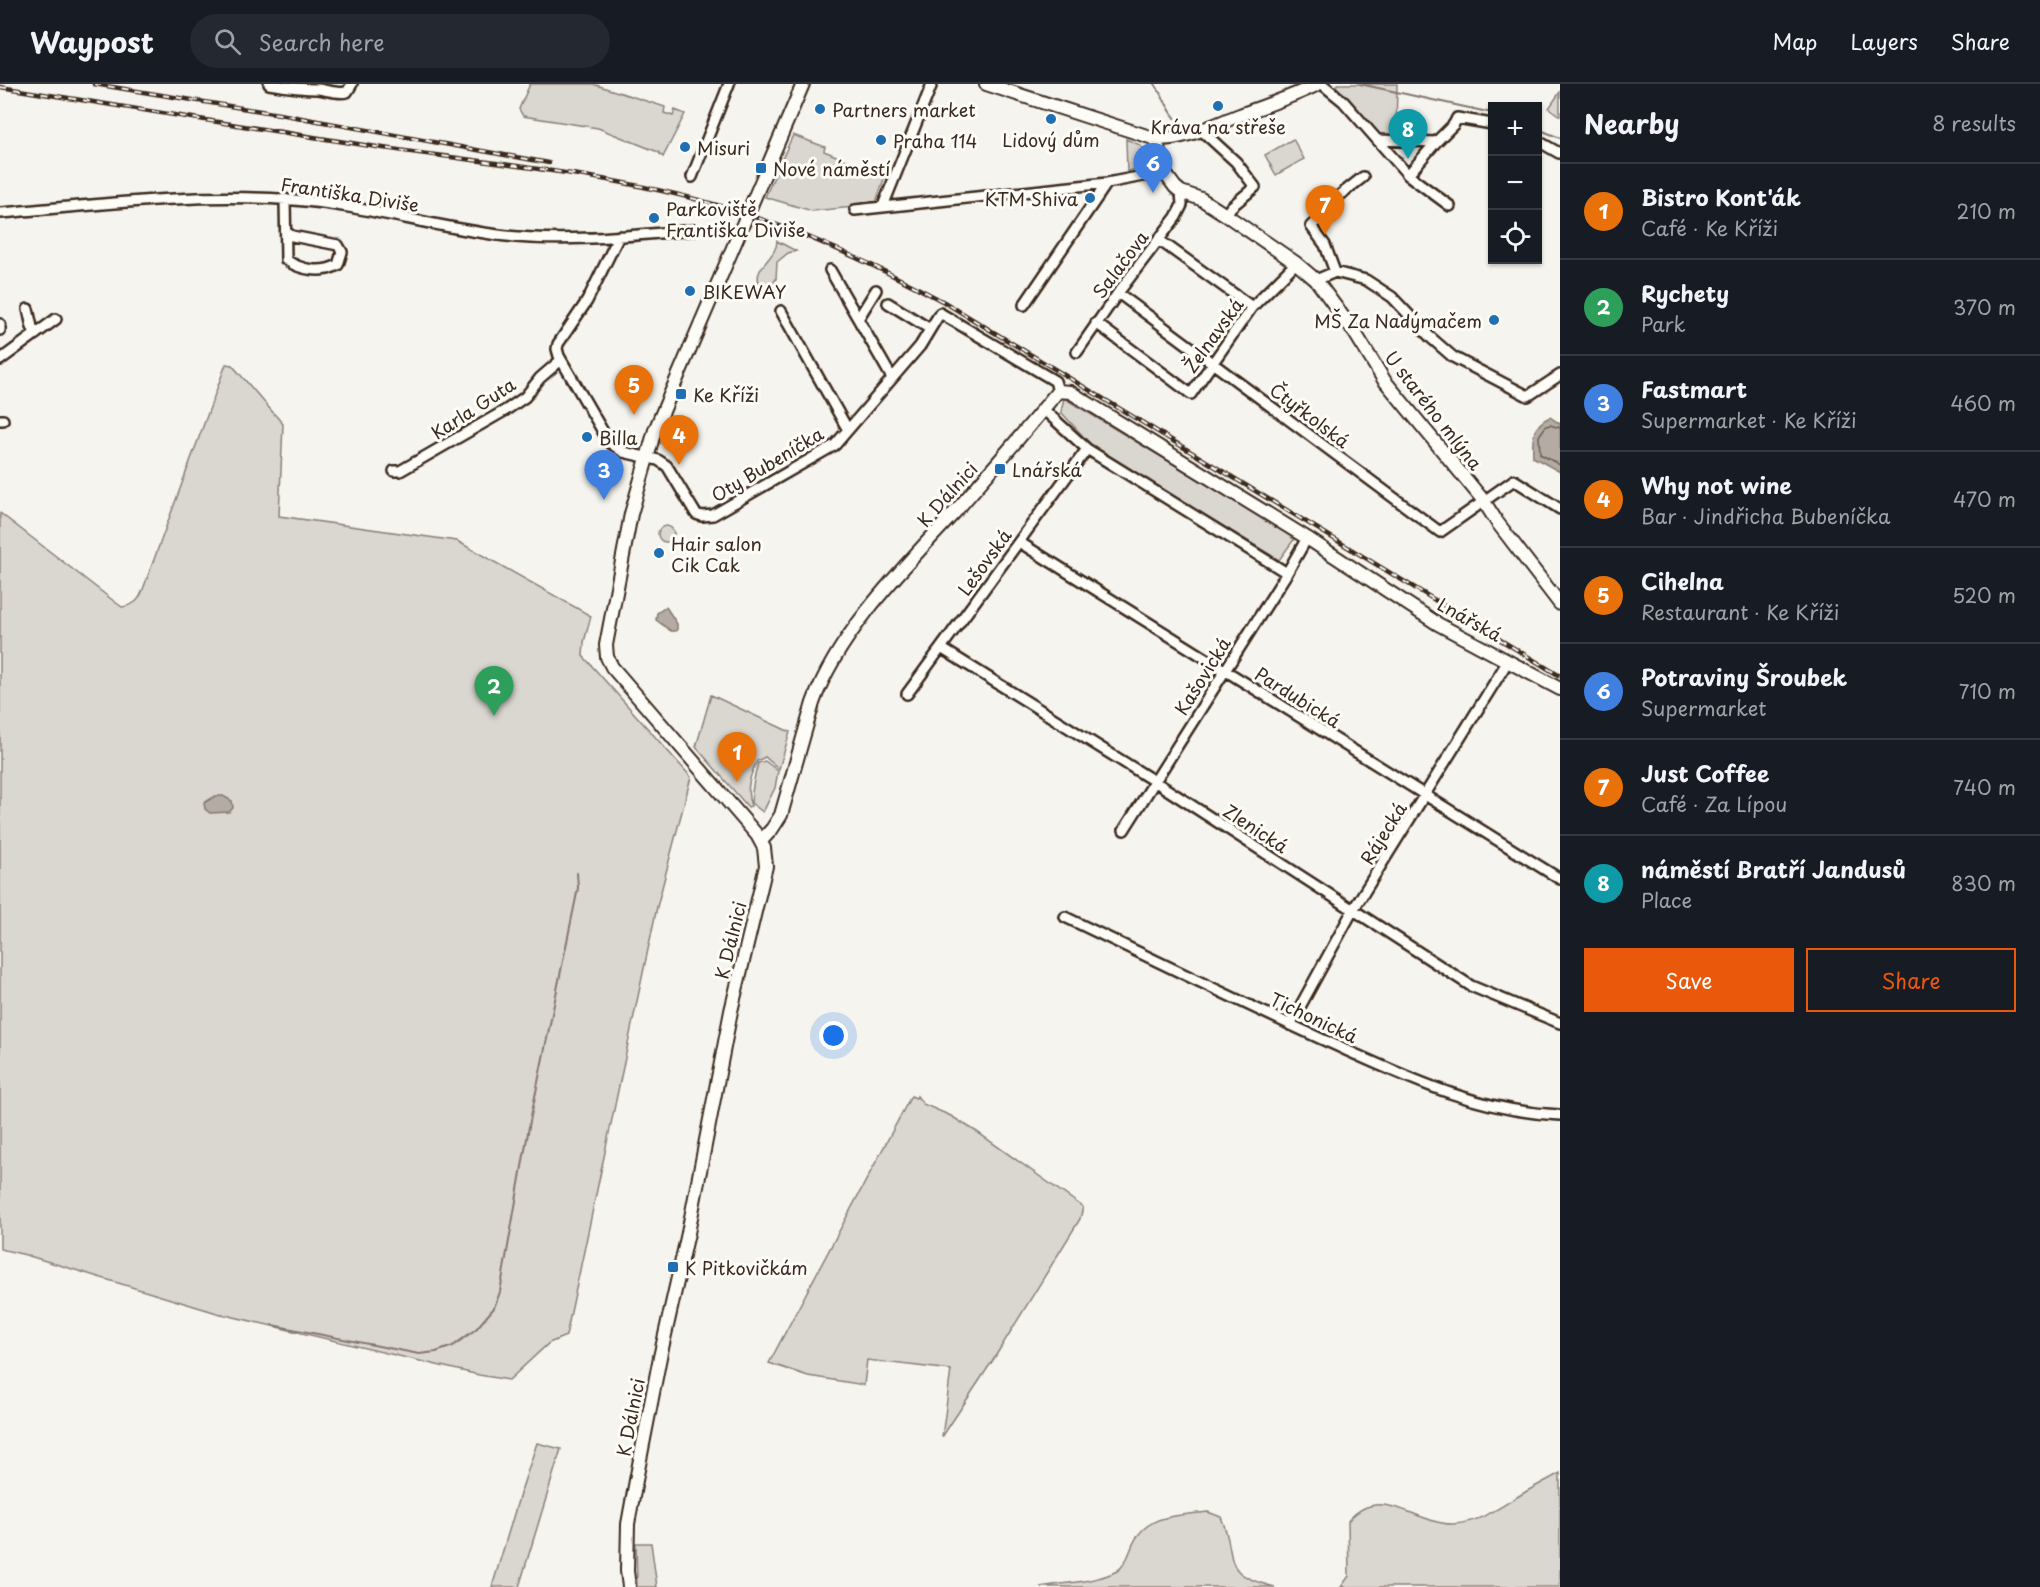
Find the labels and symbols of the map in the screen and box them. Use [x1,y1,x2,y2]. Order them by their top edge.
place label: Partners market [832,96,976,123]
marker: Kráva na střeše [1211,99,1225,113]
marker: Partners market [813,102,827,116]
pin: 8 [1388,110,1428,159]
marker: Lidový dům [1044,112,1058,126]
place label: Kráva na střeše [1150,113,1286,140]
place label: Lidový dům [1002,126,1100,153]
place label: Praha 114 [893,127,977,154]
marker: Praha 114 [874,133,888,147]
place label: Misuri [697,134,750,161]
marker: Misuri [678,140,692,154]
pin: 6 [1134,144,1172,193]
place label: Nové náměstí [773,155,891,182]
marker: Nové náměstí [754,161,768,175]
street label: Františka Diviše [279,170,421,218]
place label: KTM Shiva [985,185,1079,212]
pin: 7 [1306,186,1344,235]
marker: KTM Shiva [1083,191,1097,205]
place label: Parkoviště Františka Diviše [666,195,805,243]
marker: Parkoviště Františka Diviše [647,211,661,225]
street label: Salačova [1086,224,1154,304]
place label: BIKEWAY [702,278,787,305]
marker: BIKEWAY [683,284,697,298]
street label: Želnavská [1177,291,1250,378]
place label: MŠ Za Nadýmačem [1314,307,1482,334]
marker: MŠ Za Nadýmačem [1487,313,1501,327]
street label: U starého mlýna [1379,345,1490,476]
pin: 5 [614,366,654,415]
street label: Karla Guta [426,370,521,445]
street label: Čtyřkolská [1264,376,1356,454]
place label: Ke Kříži [693,381,759,408]
marker: Ke Kříži [674,387,688,401]
pin: 4 [660,416,698,465]
street label: Oty Bubeníčka [706,419,829,508]
place label: Billa [599,424,638,451]
marker: Billa [580,430,594,444]
pin: 3 [584,450,624,500]
street label: K Dálnici [910,456,984,532]
place label: Lnářská [1012,456,1083,483]
marker: Lnářská [993,462,1007,476]
street label: Lešovská [951,523,1018,601]
place label: Hair salon Cik Cak [671,530,762,578]
marker: Hair salon Cik Cak [652,546,666,560]
street label: Lnářská [1433,590,1508,648]
street label: Kašovická [1167,631,1237,720]
street label: Pardubická [1250,660,1347,734]
pin: 2 [474,666,514,716]
pin: 1 [718,732,756,782]
street label: Rájecká [1353,796,1413,869]
street label: Zlenická [1218,797,1295,860]
street label: K Dálnici [707,898,753,982]
street label: Tichonická [1266,985,1363,1049]
your location [819,1021,848,1050]
place label: K Pitkovičkám [685,1254,808,1281]
marker: K Pitkovičkám [666,1260,680,1274]
street label: K Dálnici [609,1376,651,1458]

